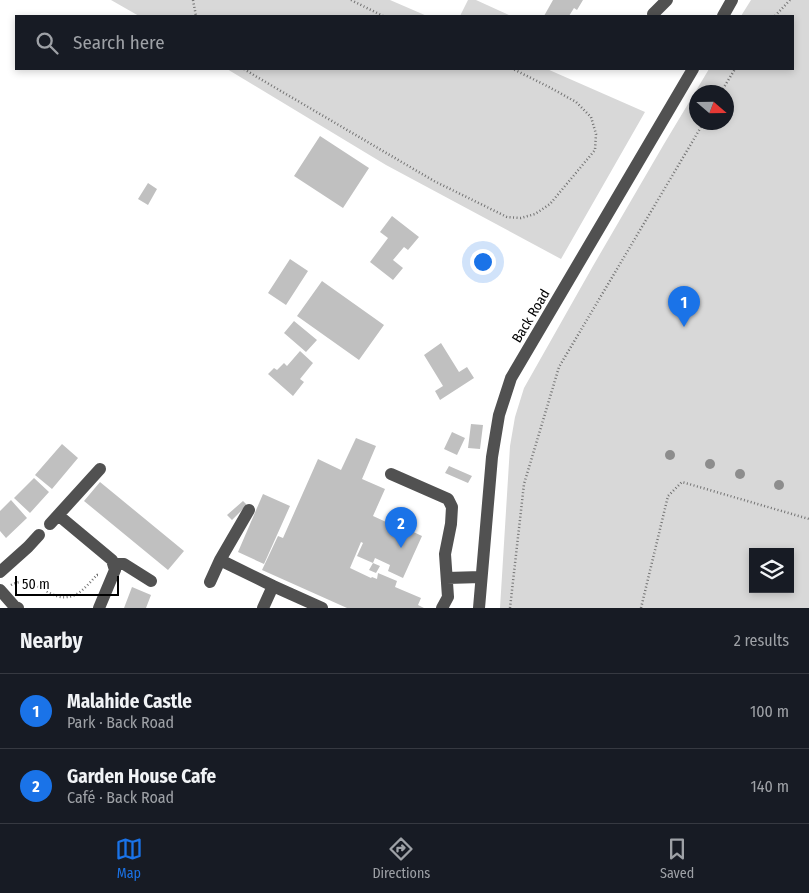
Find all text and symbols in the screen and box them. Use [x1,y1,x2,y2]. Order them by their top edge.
search box [15,15,794,70]
icon: search [33,29,61,57]
text: Search here [73,31,165,54]
north arrow [689,85,734,130]
your location [470,249,496,275]
street label: Back Road [508,286,554,346]
pin: 1 [668,286,700,327]
pin: 2 [385,507,417,548]
map controls [749,548,794,593]
button: layers [749,548,794,593]
scale bar [15,573,119,596]
text: 50 m [22,576,50,593]
text: Nearby [20,628,82,654]
text: 2 results [734,631,789,650]
text: Malahide Castle [67,690,192,713]
text: 1 [33,702,39,721]
text: 100 m [750,702,789,721]
text: Park · Back Road [67,713,174,732]
text: Garden House Cafe [67,765,216,788]
text: 2 [32,777,40,796]
text: 140 m [751,777,789,796]
text: Café · Back Road [67,788,174,807]
tab: Map [115,835,143,882]
tab: Directions [372,835,430,882]
tab: Saved [660,835,694,882]

